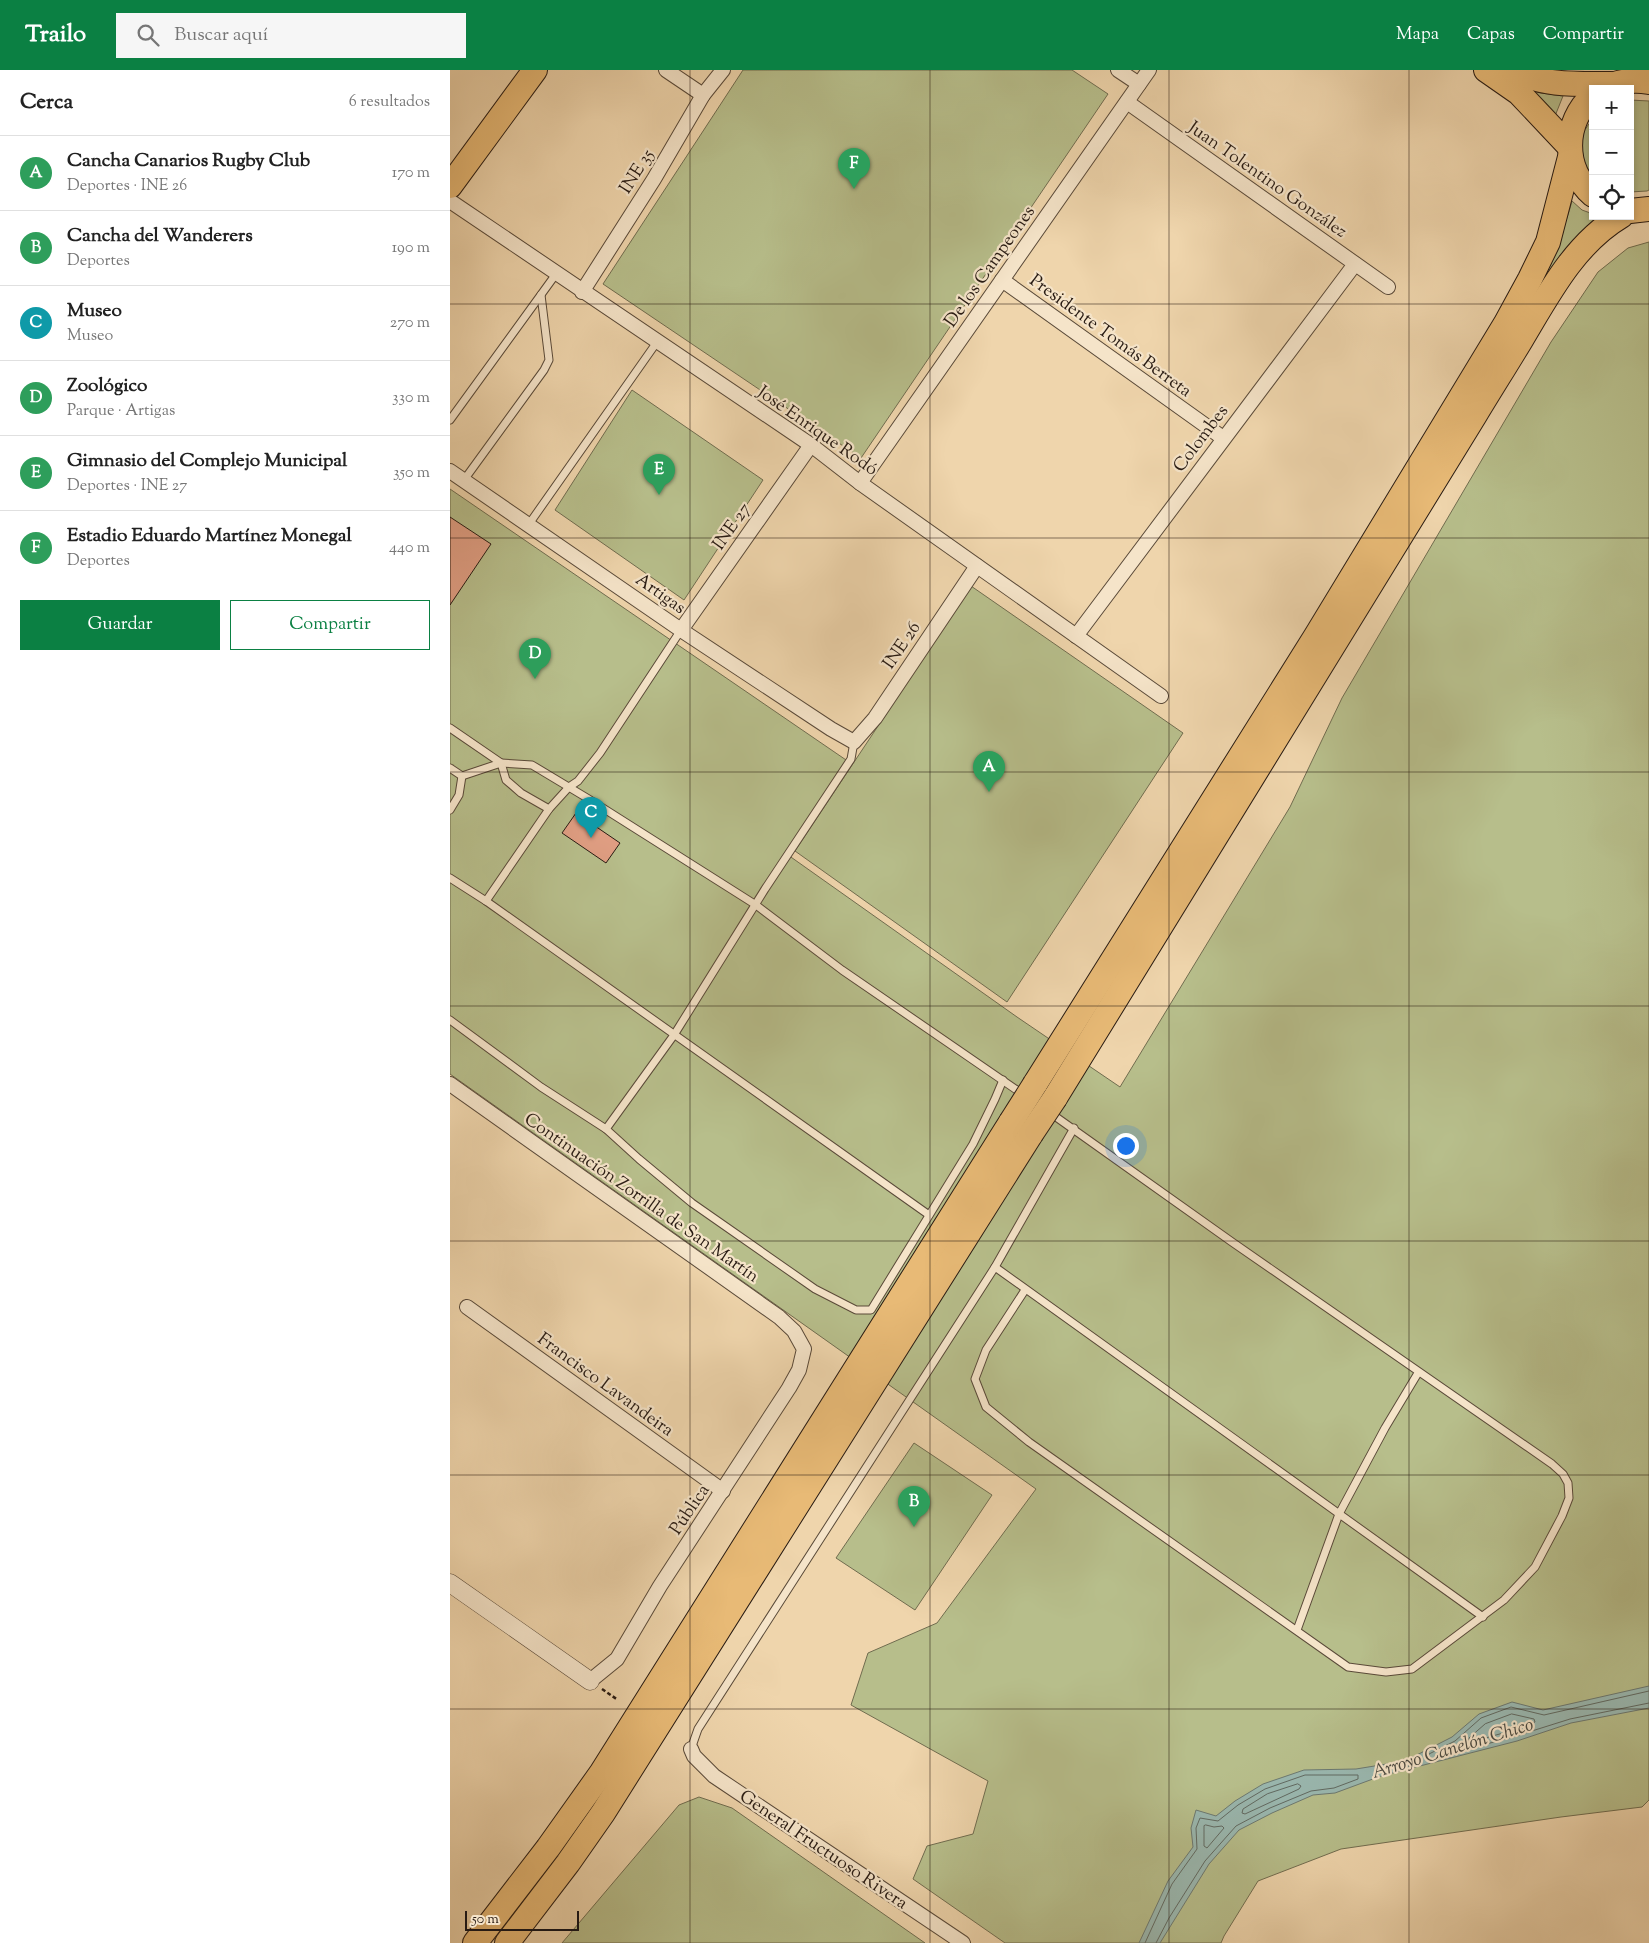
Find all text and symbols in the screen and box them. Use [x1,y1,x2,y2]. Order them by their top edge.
search box [116,13,466,58]
text: Trailo [25,18,86,52]
icon: search [134,21,162,49]
text: Buscar aquí [174,22,268,49]
text: Mapa [1396,22,1439,48]
text: Capas [1467,22,1515,48]
text: Compartir [1543,22,1624,48]
map controls [1589,85,1634,220]
button: + [1589,85,1634,130]
text: Cerca [20,88,73,118]
text: 6 resultados [349,91,430,114]
street label: Juan Tolentino González [1181,115,1352,245]
button: − [1589,130,1634,175]
street label: INE 35 [614,145,662,199]
text: Cancha Canarios Rugby Club [67,148,310,175]
pin: F [838,148,870,189]
text: A [30,162,43,185]
text: 170 m [392,162,430,185]
text: Deportes · INE 26 [67,175,187,198]
button: locate [1589,175,1634,220]
street label: De los Campeones [939,201,1042,333]
text: Cancha del Wanderers [67,223,253,250]
text: B [31,237,41,260]
text: 190 m [392,237,430,260]
text: Deportes [67,250,130,273]
street label: Presidente Tomás Berreta [1023,269,1196,405]
text: Museo [67,298,122,325]
text: C [30,312,42,335]
text: 270 m [390,312,430,335]
text: Museo [67,325,113,348]
text: Zoológico [67,373,147,400]
street label: José Enrique Rodó [750,380,883,483]
text: D [30,387,42,410]
text: 330 m [392,387,430,410]
text: Parque · Artigas [67,400,175,423]
street label: Colombes [1168,400,1236,478]
text: Gimnasio del Complejo Municipal [67,448,347,475]
pin: E [643,454,675,495]
text: E [31,462,41,485]
text: 350 m [393,462,430,485]
text: Deportes · INE 27 [67,475,187,498]
street label: INE 27 [707,498,758,556]
text: Estadio Eduardo Martínez Monegal [67,523,352,550]
text: F [32,537,40,560]
text: 440 m [389,537,430,560]
text: Deportes [67,550,130,573]
street label: Artigas [629,568,690,621]
button: Guardar [20,600,220,650]
button: Compartir [230,600,430,650]
street label: INE 26 [877,617,928,675]
pin: D [519,638,551,679]
pin: A [973,751,1005,792]
pin: C [575,797,607,838]
street label: Continuación Zorrilla de San Martín [518,1107,764,1290]
your location [1113,1133,1139,1159]
street label: Francisco Lavandeira [531,1327,678,1444]
street label: Pública [664,1479,717,1541]
pin: B [898,1486,930,1527]
water label: Arroyo Canelón Chico [1368,1712,1537,1787]
street label: General Fructuoso Rivera [733,1784,912,1917]
scale bar [465,1908,579,1931]
text: 50 m [472,1910,499,1930]

